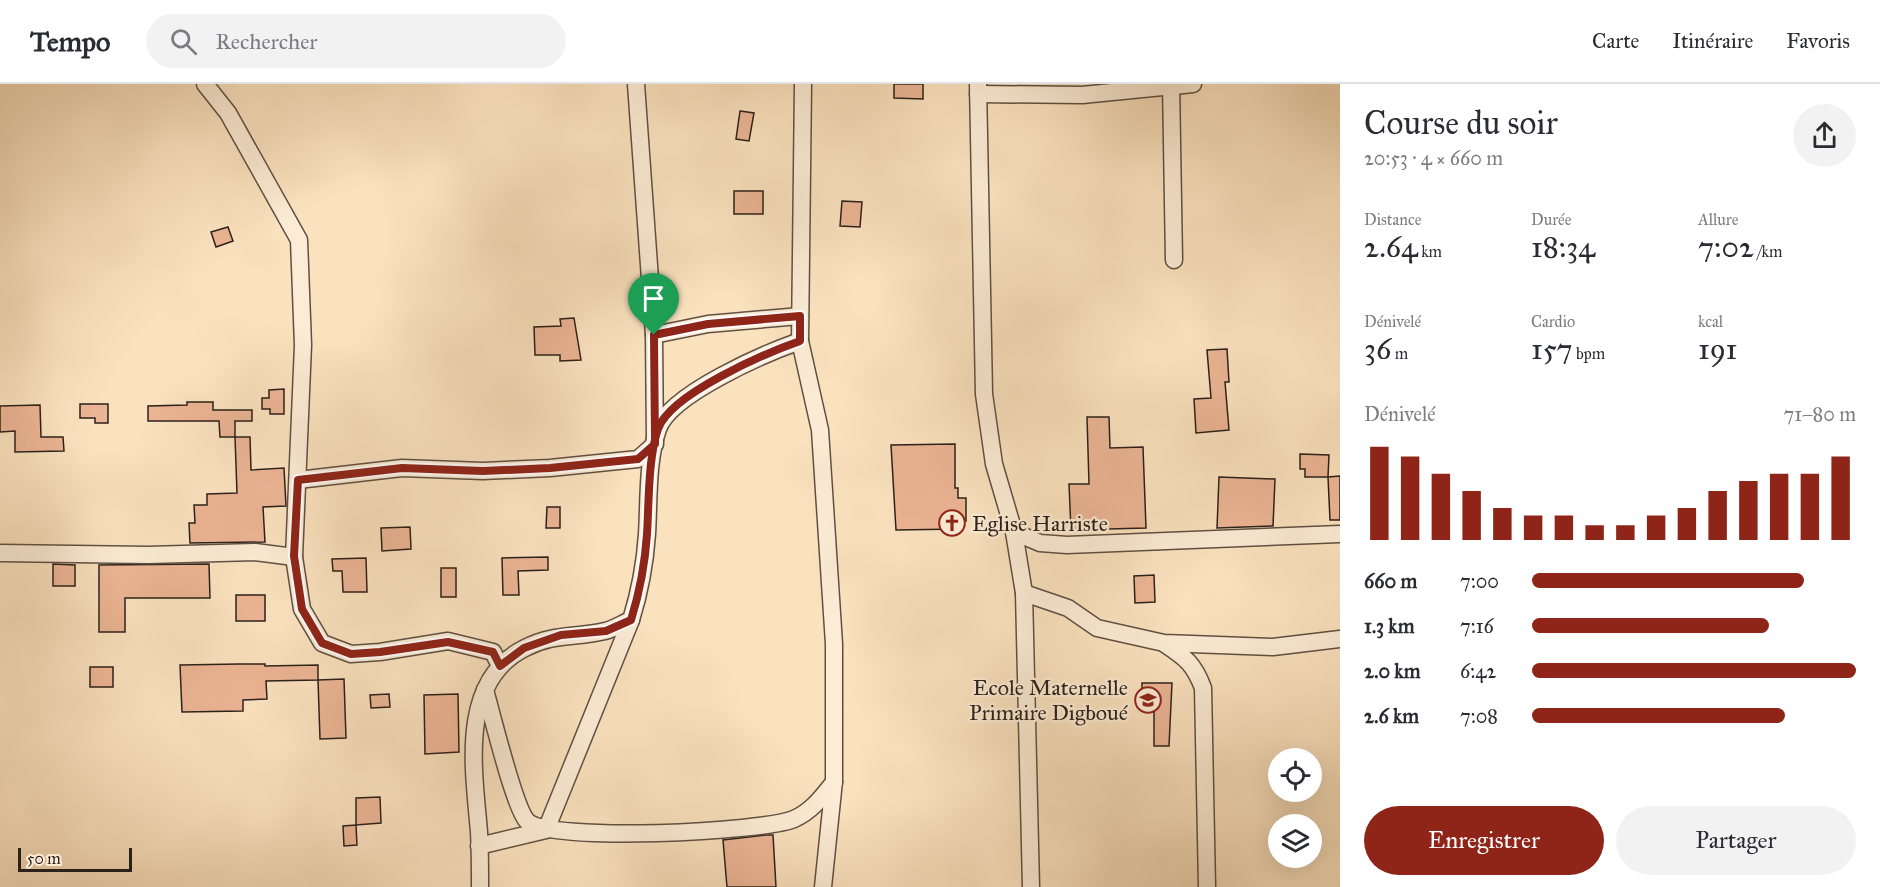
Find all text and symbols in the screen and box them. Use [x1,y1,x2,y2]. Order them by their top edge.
search box [146,14,566,68]
text: Tempo [30,24,110,59]
icon: search [167,25,200,58]
text: Rechercher [215,28,318,55]
text: Carte [1592,28,1639,54]
text: Itinéraire [1672,28,1753,54]
text: Favoris [1786,28,1850,54]
text: Course du soir [1364,103,1558,143]
button: share [1793,104,1856,167]
text: 20:53 · 4 × 660 m [1364,146,1503,170]
text: Distance [1364,210,1421,229]
text: Durée [1531,210,1571,229]
text: Allure [1698,210,1738,229]
text: 2.64 [1364,229,1418,265]
text: 18:34 [1531,229,1595,265]
text: 7:02 [1698,229,1754,265]
text: km [1418,242,1442,261]
text: /km [1754,242,1782,261]
pin [628,273,679,335]
icon: arrive [637,282,670,315]
text: Dénivelé [1364,312,1421,331]
text: Cardio [1531,312,1575,331]
text: kcal [1698,312,1723,331]
text: 36 [1364,331,1391,367]
text: 157 [1531,331,1573,367]
text: 191 [1698,331,1737,367]
text: m [1391,344,1408,363]
text: bpm [1573,344,1605,363]
text: Dénivelé [1364,402,1436,426]
text: 71–80 m [1784,402,1856,426]
church icon: Eglise Harriste [937,508,967,538]
place label: Eglise Harriste [972,510,1108,537]
text: 660 m [1364,569,1417,593]
text: 7:00 [1460,569,1499,593]
text: 1.3 km [1364,614,1414,638]
text: 7:16 [1460,614,1494,638]
text: 2.0 km [1364,659,1420,683]
text: 6:42 [1460,659,1496,683]
place label: Ecole Maternelle Primaire Digboué [969,674,1129,726]
school or university icon: Ecole Maternelle Primaire Digboué [1133,685,1163,715]
text: 2.6 km [1364,704,1419,728]
text: 7:08 [1460,704,1498,728]
map controls [1268,748,1322,868]
button: locate [1268,748,1322,802]
button: Enregistrer [1364,806,1604,875]
button: Partager [1616,806,1856,875]
button: layers [1268,814,1322,868]
scale bar [18,845,132,872]
text: 50 m [27,849,61,868]

